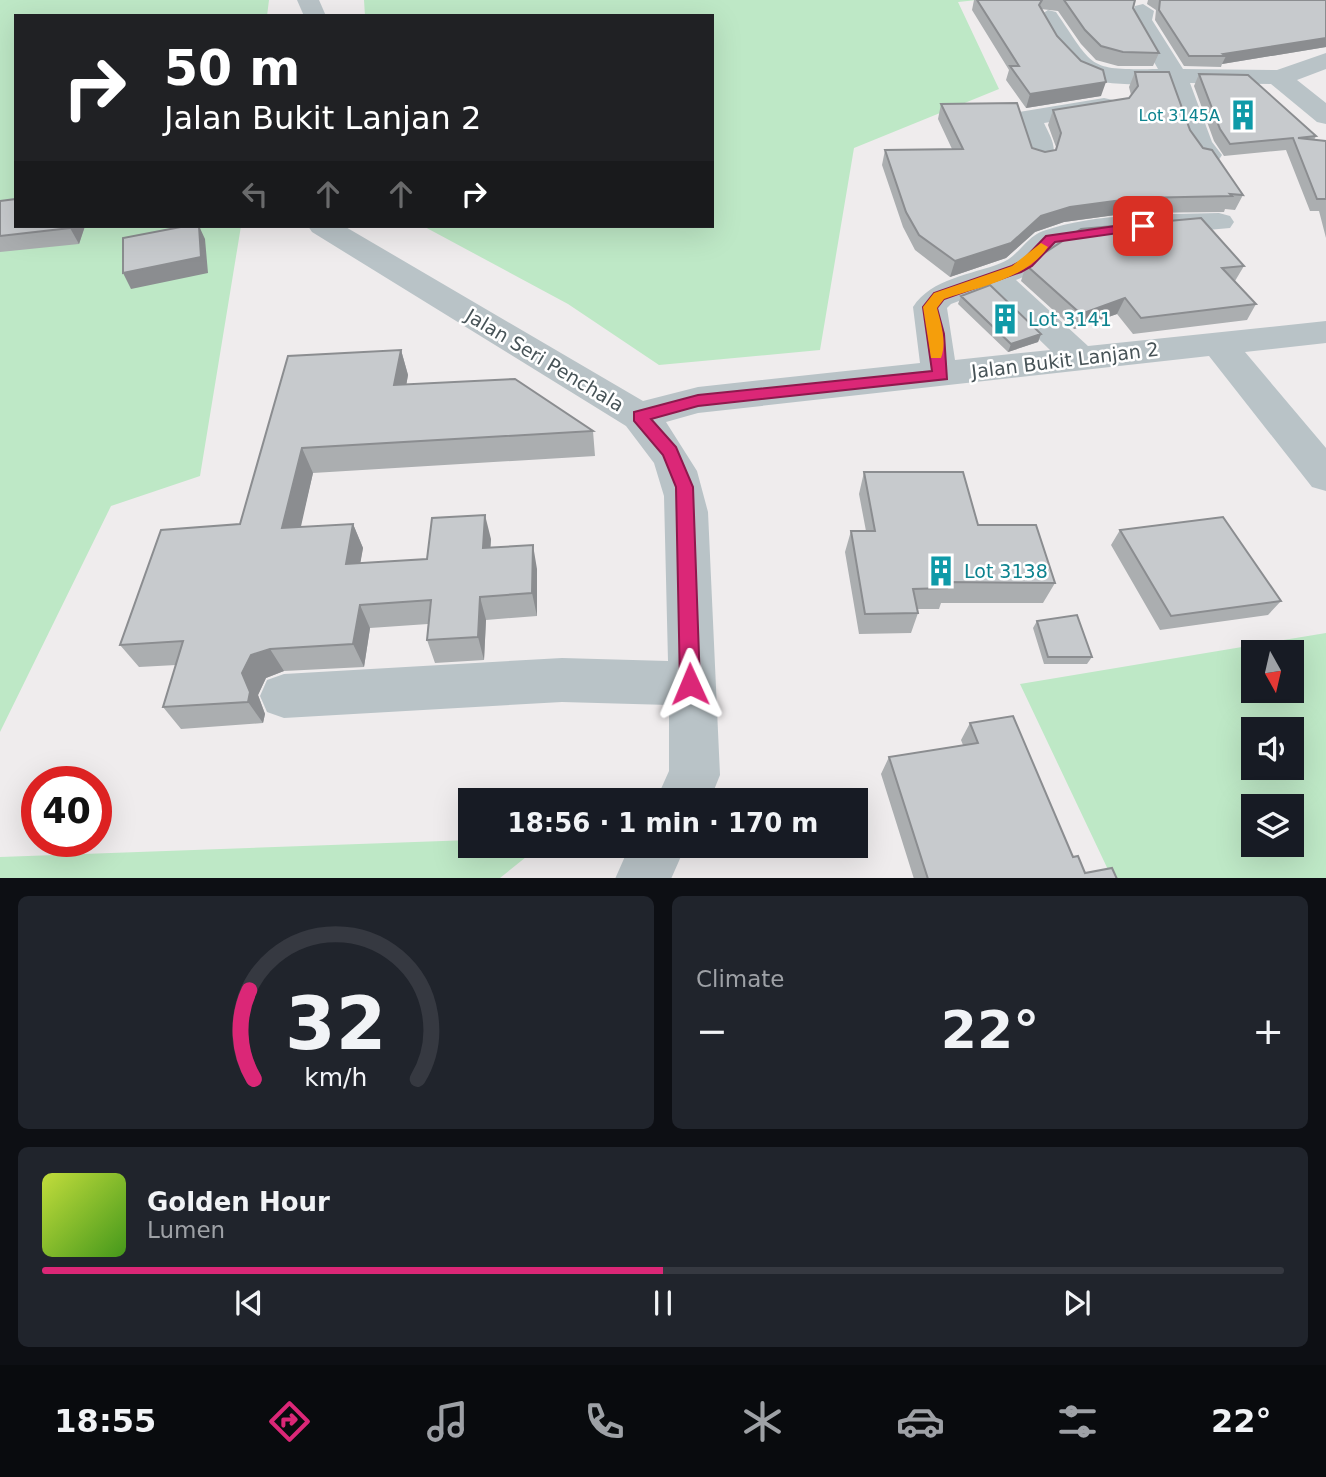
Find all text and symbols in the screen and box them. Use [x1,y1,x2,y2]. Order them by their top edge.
text: 50 m [164,40,300,97]
icon: right [49,42,140,133]
building icon: Lot 3145A [1226,98,1260,132]
text: Jalan Bukit Lanjan 2 [164,99,481,137]
place label: Lot 3145A [1139,106,1220,125]
icon: left [236,175,274,213]
icon: ahead [309,175,347,213]
icon: ahead [382,175,420,213]
icon: right [455,175,493,213]
pin [1113,196,1173,256]
icon: arrive [1124,207,1162,245]
building icon: Lot 3141 [988,302,1022,336]
street label: Jalan Seri Penchala [461,304,628,416]
place label: Lot 3141 [1028,308,1112,330]
street label: Jalan Bukit Lanjan 2 [969,338,1160,383]
building icon: Lot 3138 [924,554,958,588]
place label: Lot 3138 [964,560,1048,582]
north arrow [1241,640,1304,704]
map controls [1241,640,1304,857]
position arrow [653,647,727,721]
button: sound [1241,717,1304,780]
speed limit sign: 40 [21,766,112,857]
button: layers [1241,794,1304,857]
text: 18:56 · 1 min · 170 m [508,808,818,838]
text: Climate [696,966,785,992]
text: 32 [285,981,387,1066]
text: 22° [941,1000,1039,1060]
text: − [696,1009,728,1053]
text: + [1252,1009,1284,1053]
text: km/h [304,1062,368,1091]
text: Golden Hour [147,1187,330,1217]
text: Lumen [147,1217,225,1243]
icon: previous [230,1284,268,1322]
icon: pause [644,1284,682,1322]
icon: next [1058,1284,1096,1322]
icon: directions [265,1397,314,1446]
icon: music [423,1397,472,1446]
icon: phone [580,1397,629,1446]
icon: climate [738,1397,787,1446]
icon: car [896,1397,945,1446]
icon: filters [1053,1397,1102,1446]
text: 18:55 [54,1402,156,1440]
text: 22° [1211,1402,1272,1440]

